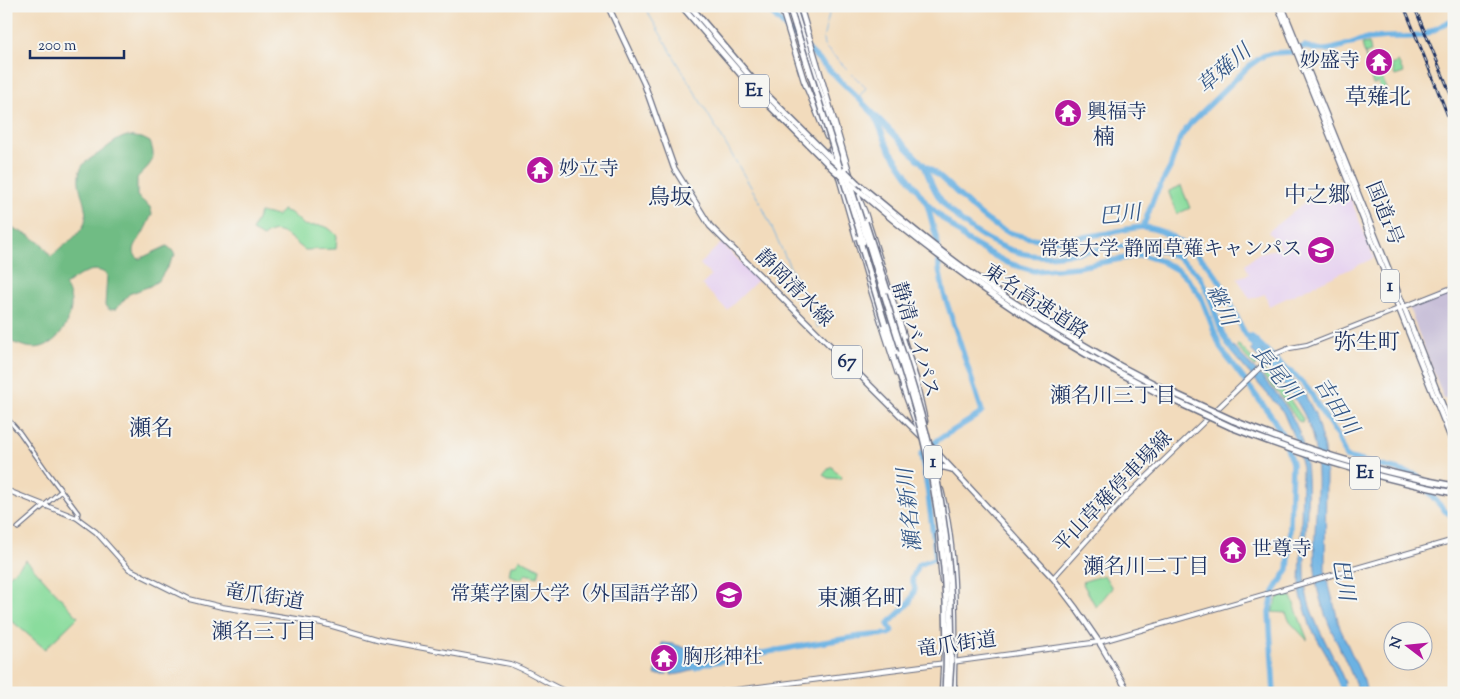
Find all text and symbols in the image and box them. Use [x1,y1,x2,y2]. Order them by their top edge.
scale bar [30,28,124,60]
text: 200 m [38,36,77,57]
water label: 草薙川 [1191,37,1260,102]
temple icon: 妙盛寺 [1364,47,1394,77]
place label: 妙盛寺 [1300,48,1360,77]
road number: E1 [739,74,769,108]
district label: 草薙北 [1345,83,1411,115]
temple icon: 興福寺 [1053,98,1083,128]
place label: 興福寺 [1087,99,1147,128]
district label: 楠 [1093,123,1115,155]
temple icon: 妙立寺 [525,155,555,185]
place label: 妙立寺 [559,156,619,185]
street label: 国道1号 [1357,178,1409,250]
district label: 中之郷 [1284,181,1350,213]
district label: 鳥坂 [648,183,692,215]
water label: 巴川 [1098,199,1144,233]
school or university icon: 常葉大学 静岡草薙キャンパス [1306,235,1336,265]
place label: 常葉大学 静岡草薙キャンパス [1039,236,1302,265]
street label: 静岡清水線 [747,243,839,335]
street label: 東名高速道路 [977,258,1093,348]
road number: 1 [1381,270,1399,302]
street label: 静清バイパス [883,279,945,401]
water label: 継川 [1198,281,1243,333]
district label: 弥生町 [1334,328,1400,360]
water label: 長尾川 [1244,340,1308,409]
road number: 67 [832,346,862,378]
water label: 吉田川 [1305,372,1366,443]
district label: 瀬名川三丁目 [1050,382,1176,412]
district label: 瀬名 [129,414,173,446]
street label: 平山草薙停車場線 [1048,425,1180,561]
road number: 1 [924,446,942,478]
road number: E1 [1350,456,1380,489]
water label: 瀬名新川 [891,465,930,553]
temple icon: 世尊寺 [1218,535,1248,565]
place label: 世尊寺 [1252,536,1312,565]
district label: 瀬名川二丁目 [1083,553,1209,583]
water label: 巴川 [1324,557,1361,605]
street label: 竜爪街道 [222,577,306,619]
school or university icon: 常葉学園大学（外国語学部） [714,580,744,610]
place label: 常葉学園大学（外国語学部） [450,581,710,610]
district label: 東瀬名町 [817,584,905,616]
district label: 瀬名三丁目 [212,618,317,648]
north arrow [1382,622,1432,672]
street label: 竜爪街道 [915,626,999,666]
text: N [1386,635,1409,651]
temple icon: 胸形神社 [649,643,679,673]
place label: 胸形神社 [683,644,763,673]

